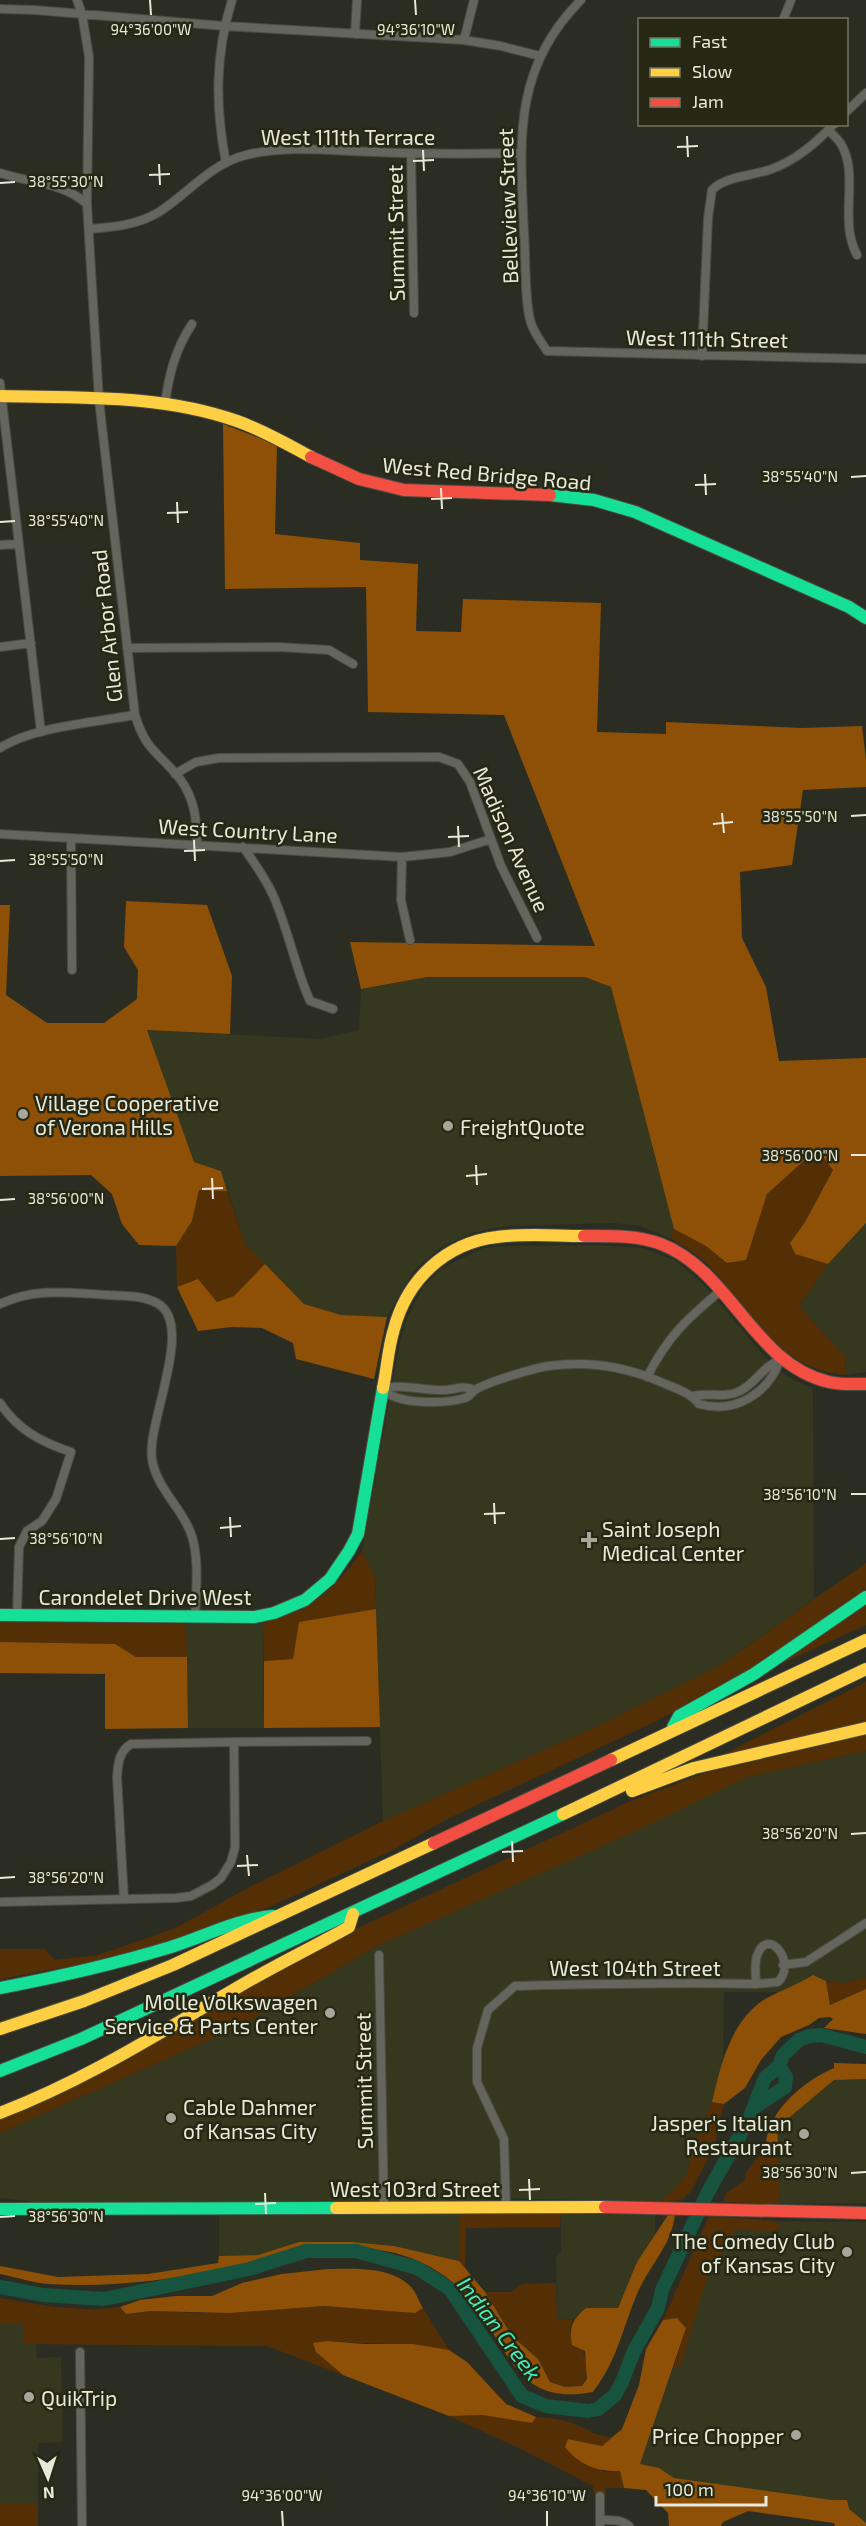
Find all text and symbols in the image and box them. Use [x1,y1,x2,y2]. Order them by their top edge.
legend [638,18,848,126]
text: 94°36'00"W [111,20,191,38]
text: 94°36'10"W [377,20,455,38]
text: Fast [692,30,727,52]
text: Slow [692,60,733,82]
text: Jam [692,90,724,112]
street label: West 111th Terrace [261,124,435,149]
street label: Belleview Street [492,128,522,284]
street label: Summit Street [381,164,409,302]
text: 38°55'30"N [28,172,104,190]
street label: West 111th Street [626,324,788,352]
street label: West Red Bridge Road [381,451,593,495]
text: 38°55'40"N [762,467,838,485]
text: 38°55'40"N [28,511,104,529]
street label: Glen Arbor Road [86,548,126,704]
street label: Madison Avenue [469,762,555,916]
text: 38°55'50"N [762,807,838,825]
street label: West Country Lane [158,813,338,847]
text: 38°55'50"N [28,850,104,868]
place label: Village Cooperative of Verona Hills [35,1090,219,1139]
marker: Village Cooperative of Verona Hills [16,1107,30,1121]
place label: FreightQuote [460,1114,585,1140]
marker: FreightQuote [441,1119,455,1133]
text: 38°56'00"N [762,1146,838,1164]
text: 38°56'00"N [28,1189,104,1207]
text: 38°56'10"N [763,1485,837,1503]
place label: Saint Joseph Medical Center [602,1516,745,1565]
text: 38°56'10"N [29,1529,103,1547]
marker: Saint Joseph Medical Center [580,1531,598,1549]
street label: Carondelet Drive West [38,1584,252,1609]
text: 38°56'20"N [762,1824,838,1842]
text: 38°56'20"N [28,1868,104,1886]
street label: West 104th Street [549,1955,721,1980]
place label: Molle Volkswagen Service & Parts Center [104,1989,319,2038]
marker: Molle Volkswagen Service & Parts Center [323,2006,337,2020]
street label: Summit Street [349,2012,377,2150]
place label: Cable Dahmer of Kansas City [183,2094,317,2143]
place label: Jasper's Italian Restaurant [651,2110,792,2159]
marker: Cable Dahmer of Kansas City [164,2111,178,2125]
marker: Jasper's Italian Restaurant [797,2127,811,2141]
text: 38°56'30"N [762,2163,838,2181]
street label: West 103rd Street [330,2176,500,2201]
text: 38°56'30"N [28,2207,104,2225]
place label: The Comedy Club of Kansas City [672,2228,835,2277]
marker: The Comedy Club of Kansas City [840,2245,854,2259]
water label: Indian Creek [453,2271,547,2385]
place label: QuikTrip [41,2385,117,2411]
marker: QuikTrip [22,2390,36,2404]
place label: Price Chopper [652,2423,785,2448]
marker: Price Chopper [789,2428,803,2442]
north arrow [18,2448,78,2508]
scale bar [656,2469,766,2507]
text: 100 m [665,2478,714,2500]
text: N [43,2484,55,2503]
text: 94°36'00"W [242,2486,322,2504]
text: 94°36'10"W [508,2486,586,2504]

